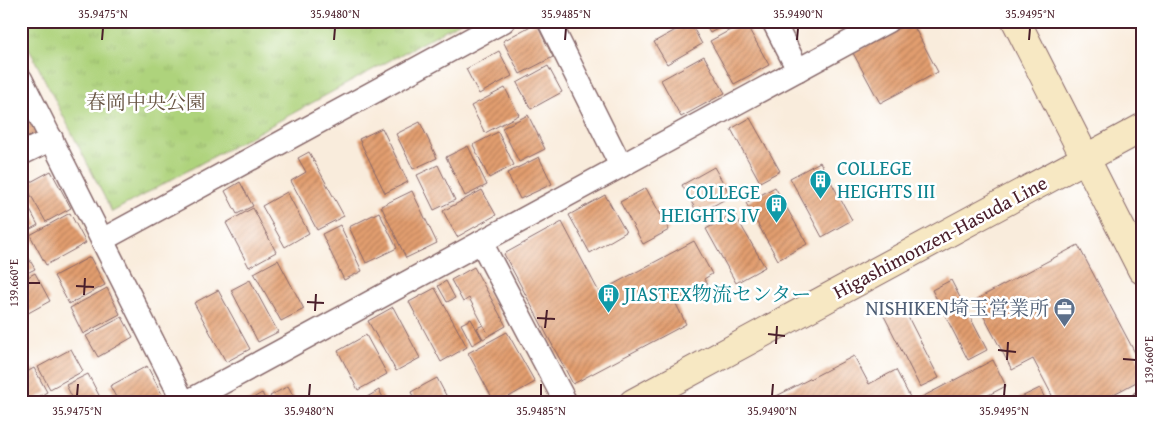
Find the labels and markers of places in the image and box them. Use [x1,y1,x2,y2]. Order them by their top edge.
place label: COLLEGE HEIGHTS Ⅲ [837,153,935,205]
building icon: COLLEGE HEIGHTS Ⅲ [809,168,833,199]
place label: COLLEGE HEIGHTS Ⅳ [661,177,760,229]
building icon: COLLEGE HEIGHTS Ⅳ [764,192,788,223]
place label: JIASTEX物流センター [621,279,811,308]
building icon: JIASTEX物流センター [596,282,620,313]
place label: NISHIKEN埼玉営業所 [866,293,1049,322]
office icon: NISHIKEN埼玉営業所 [1053,296,1077,327]

